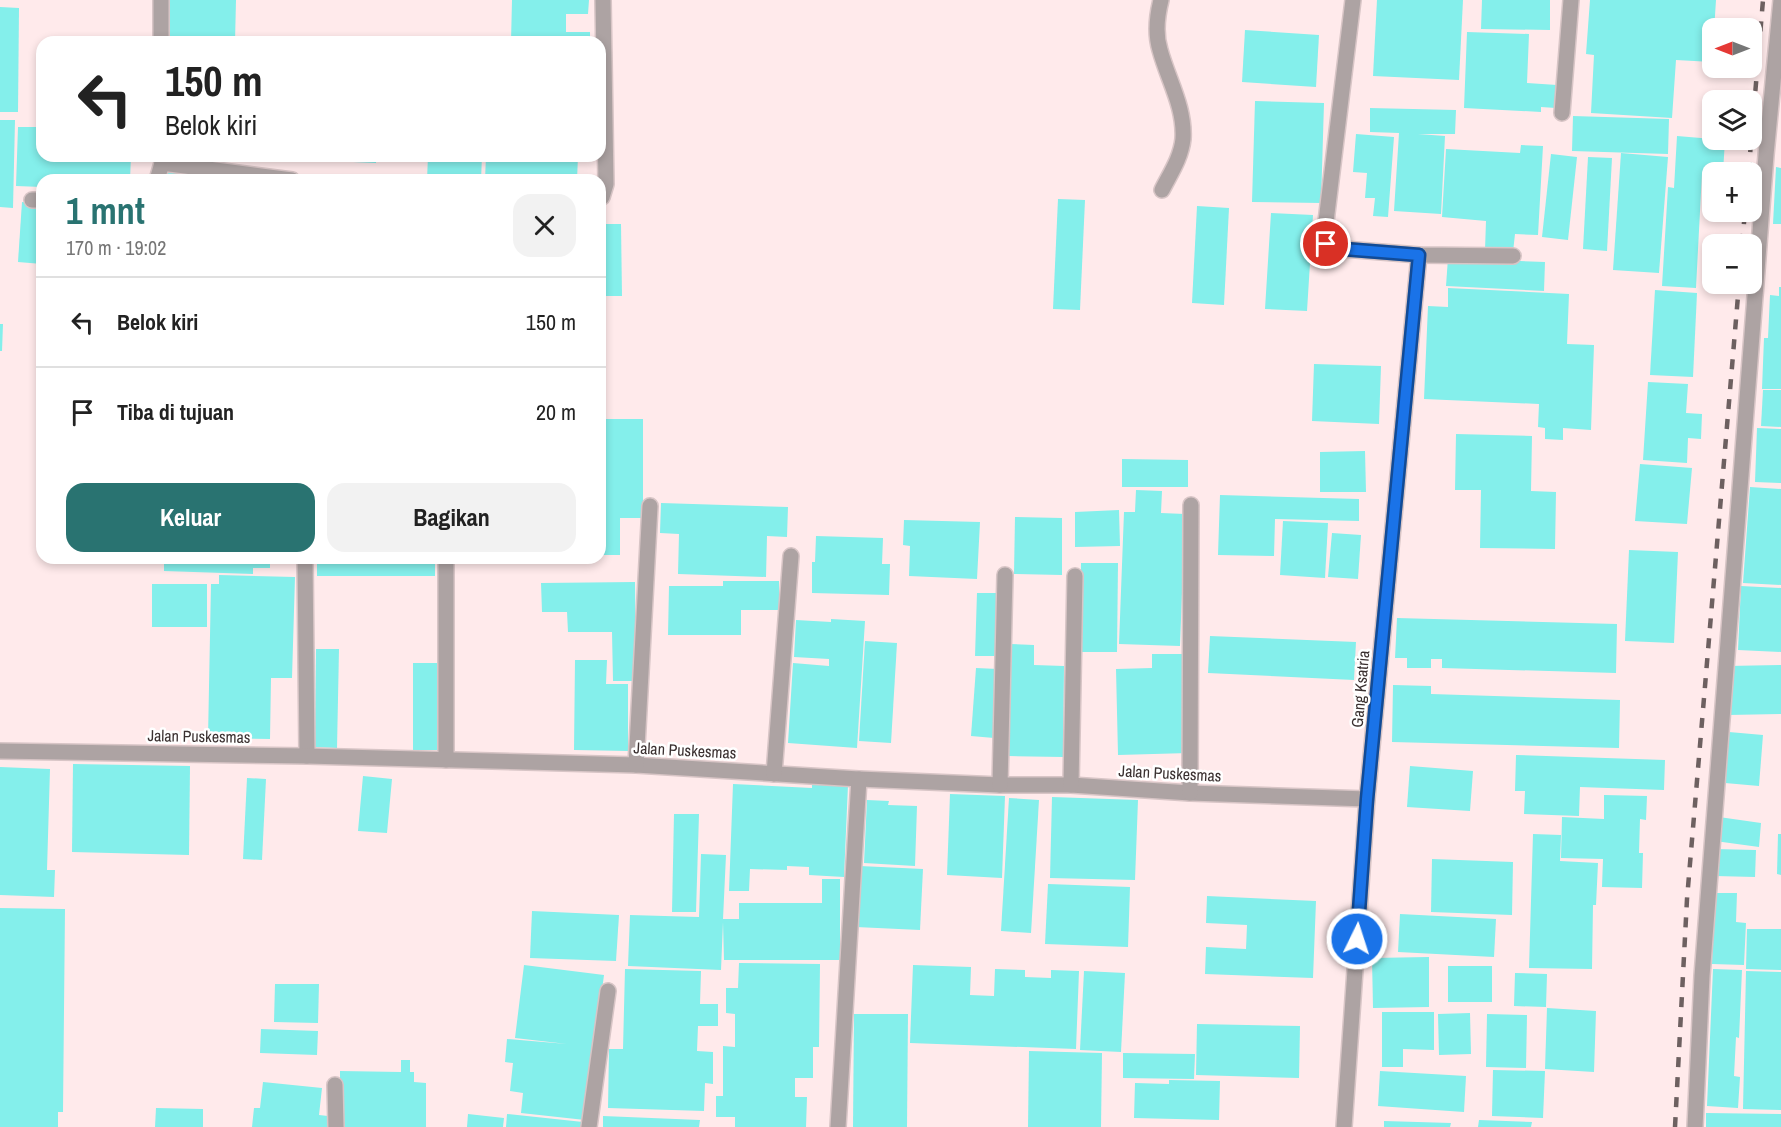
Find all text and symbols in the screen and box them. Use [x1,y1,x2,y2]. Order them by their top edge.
north arrow [1702,18,1762,78]
map controls [1702,18,1762,294]
text: 150 m [165,53,263,109]
icon: left [66,60,144,138]
button: layers [1702,90,1762,150]
text: Belok kiri [165,107,257,143]
button: + [1702,162,1762,222]
text: 1 mnt [66,187,145,235]
button: close [513,194,576,257]
pin [1300,218,1351,269]
icon: arrive [1309,227,1342,260]
text: 170 m · 19:02 [66,234,166,261]
button: − [1702,234,1762,294]
icon: left [66,306,99,339]
text: Belok kiri [117,307,198,337]
text: 150 m [526,307,576,337]
icon: arrive [66,396,99,429]
text: Tiba di tujuan [117,397,234,427]
text: 20 m [536,397,576,427]
button: Keluar [66,483,315,552]
button: Bagikan [327,483,576,552]
street label: Gang Ksatria [1346,649,1374,728]
street label: Jalan Puskesmas [147,724,251,748]
street label: Jalan Puskesmas [633,736,737,764]
street label: Jalan Puskesmas [1118,759,1222,787]
position arrow [1325,907,1389,971]

